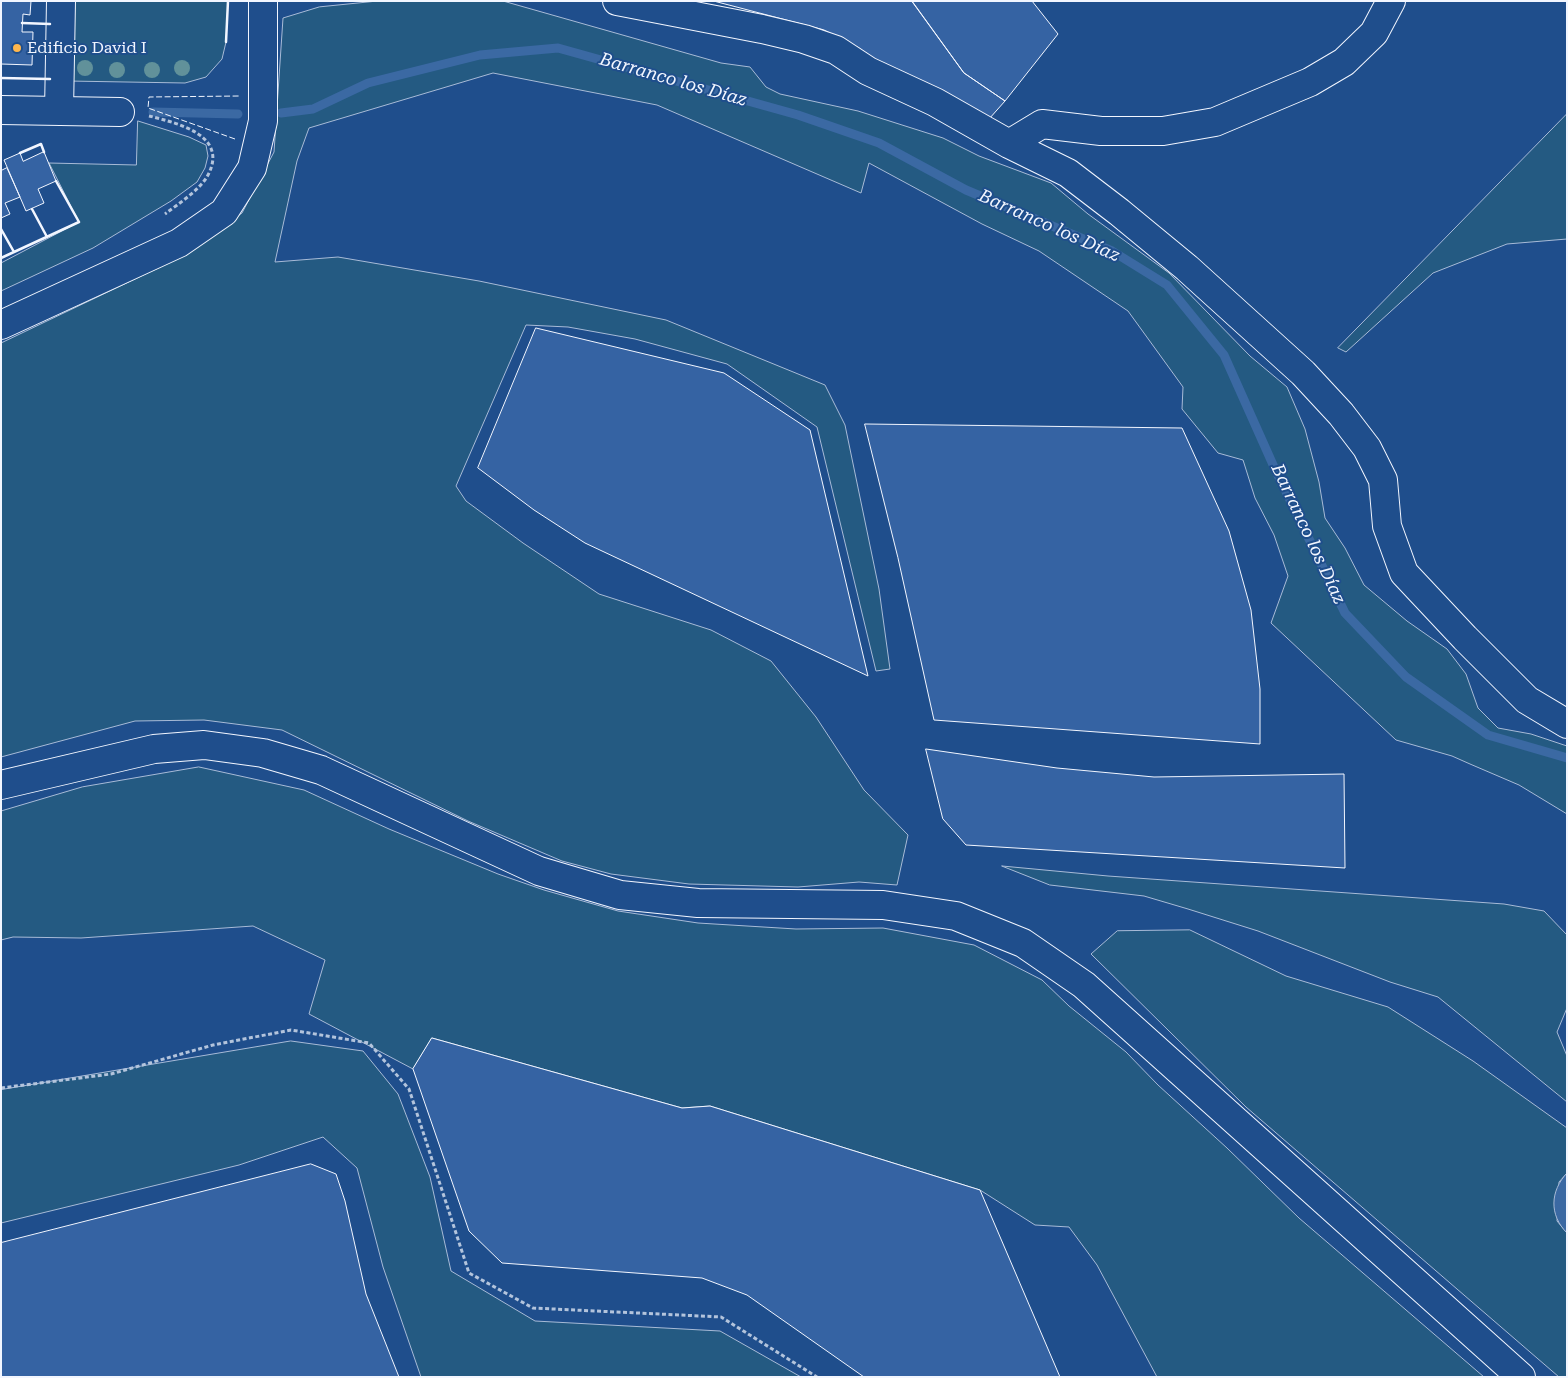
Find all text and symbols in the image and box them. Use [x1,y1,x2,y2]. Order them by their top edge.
place label: Edificio David I [27,38,147,58]
marker: Edificio David I [11,42,23,54]
water label: Barranco los Díaz [597,49,749,111]
water label: Barranco los Díaz [975,185,1123,267]
water label: Barranco los Díaz [1266,461,1350,607]

